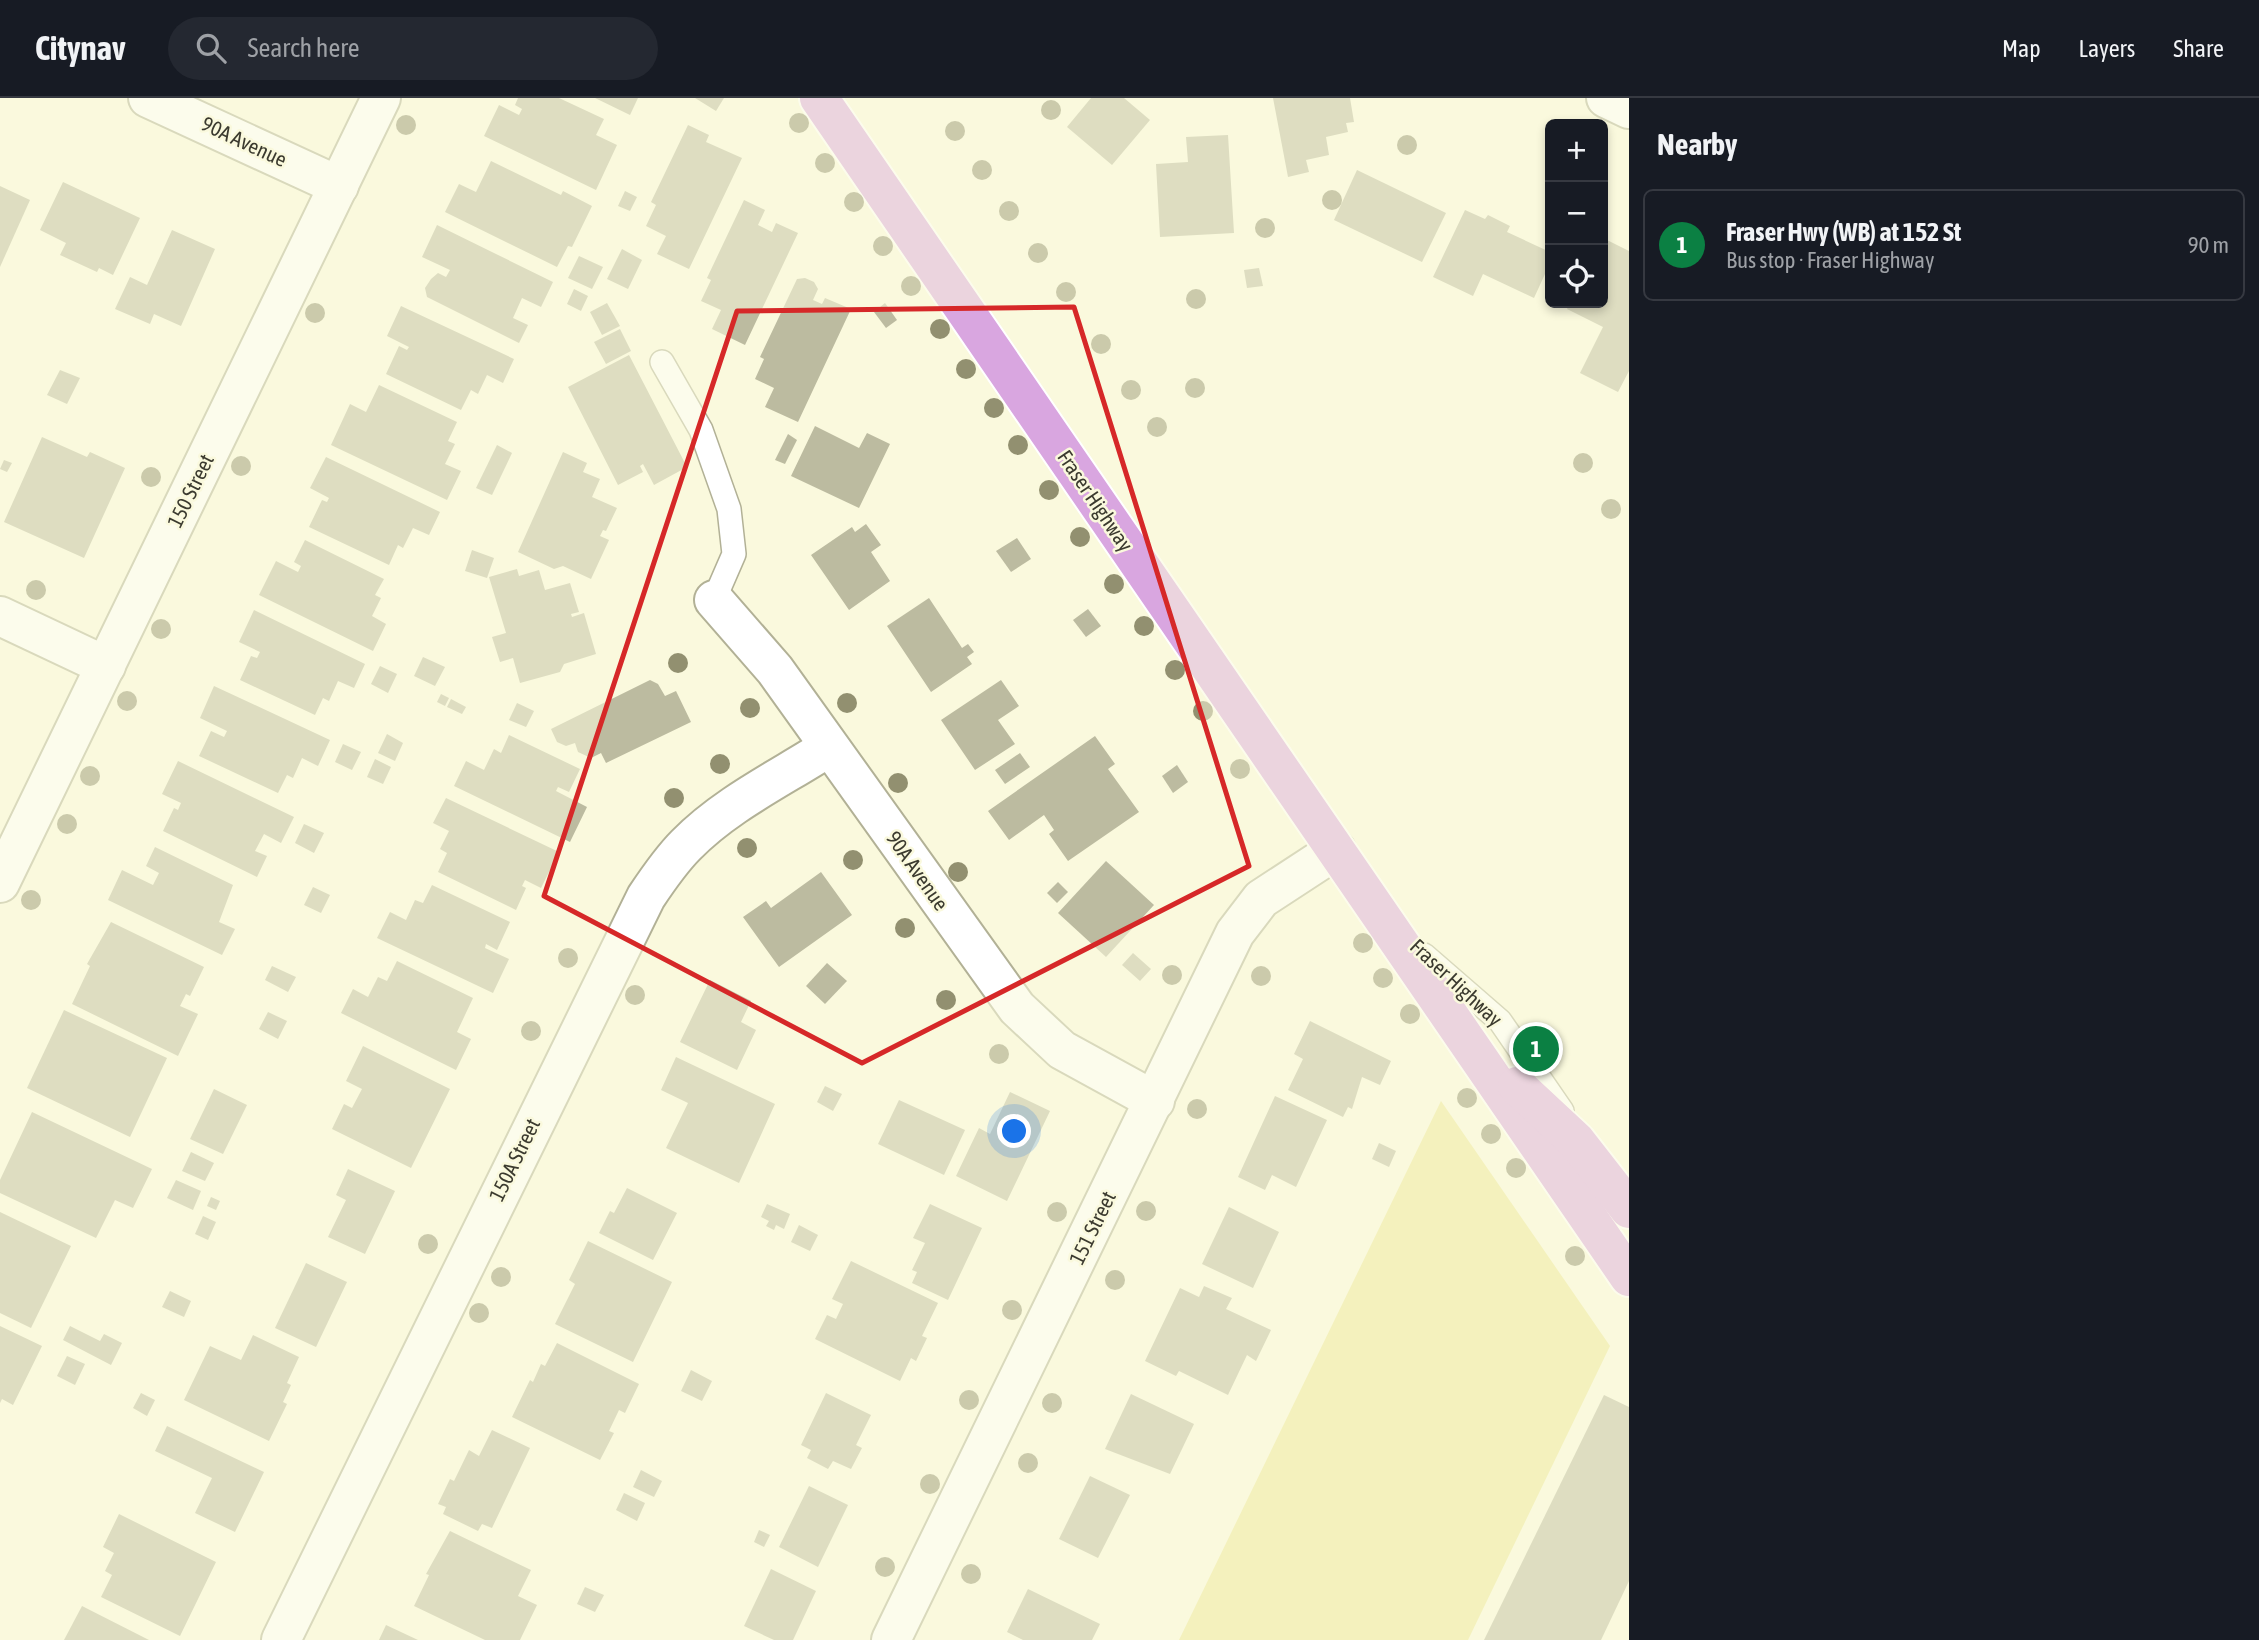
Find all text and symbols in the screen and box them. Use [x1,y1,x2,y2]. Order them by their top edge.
search box [168,17,658,80]
text: Citynav [35,29,126,67]
icon: search [192,29,230,67]
text: Search here [248,33,360,63]
text: Map [2002,35,2041,62]
text: Layers [2079,35,2135,62]
text: Share [2173,35,2224,62]
street label: 90A Avenue [198,111,291,171]
map controls [1545,119,1608,308]
button: + [1545,119,1608,182]
text: Nearby [1657,127,1737,161]
button: − [1545,182,1608,245]
text: Fraser Hwy (WB) at 152 St [1726,217,1961,247]
text: 1 [1677,232,1687,258]
text: 90 m [2188,232,2229,258]
button: locate [1545,245,1608,308]
text: Bus stop · Fraser Highway [1726,247,1934,273]
street label: Fraser Highway [1053,445,1139,556]
street label: 150 Street [162,450,218,531]
street label: 90A Avenue [882,826,954,915]
street label: Fraser Highway [1406,934,1508,1031]
pin: 1 [1513,1023,1559,1075]
street label: 150A Street [484,1114,544,1205]
your location [997,1114,1031,1148]
street label: 151 Street [1064,1187,1120,1268]

